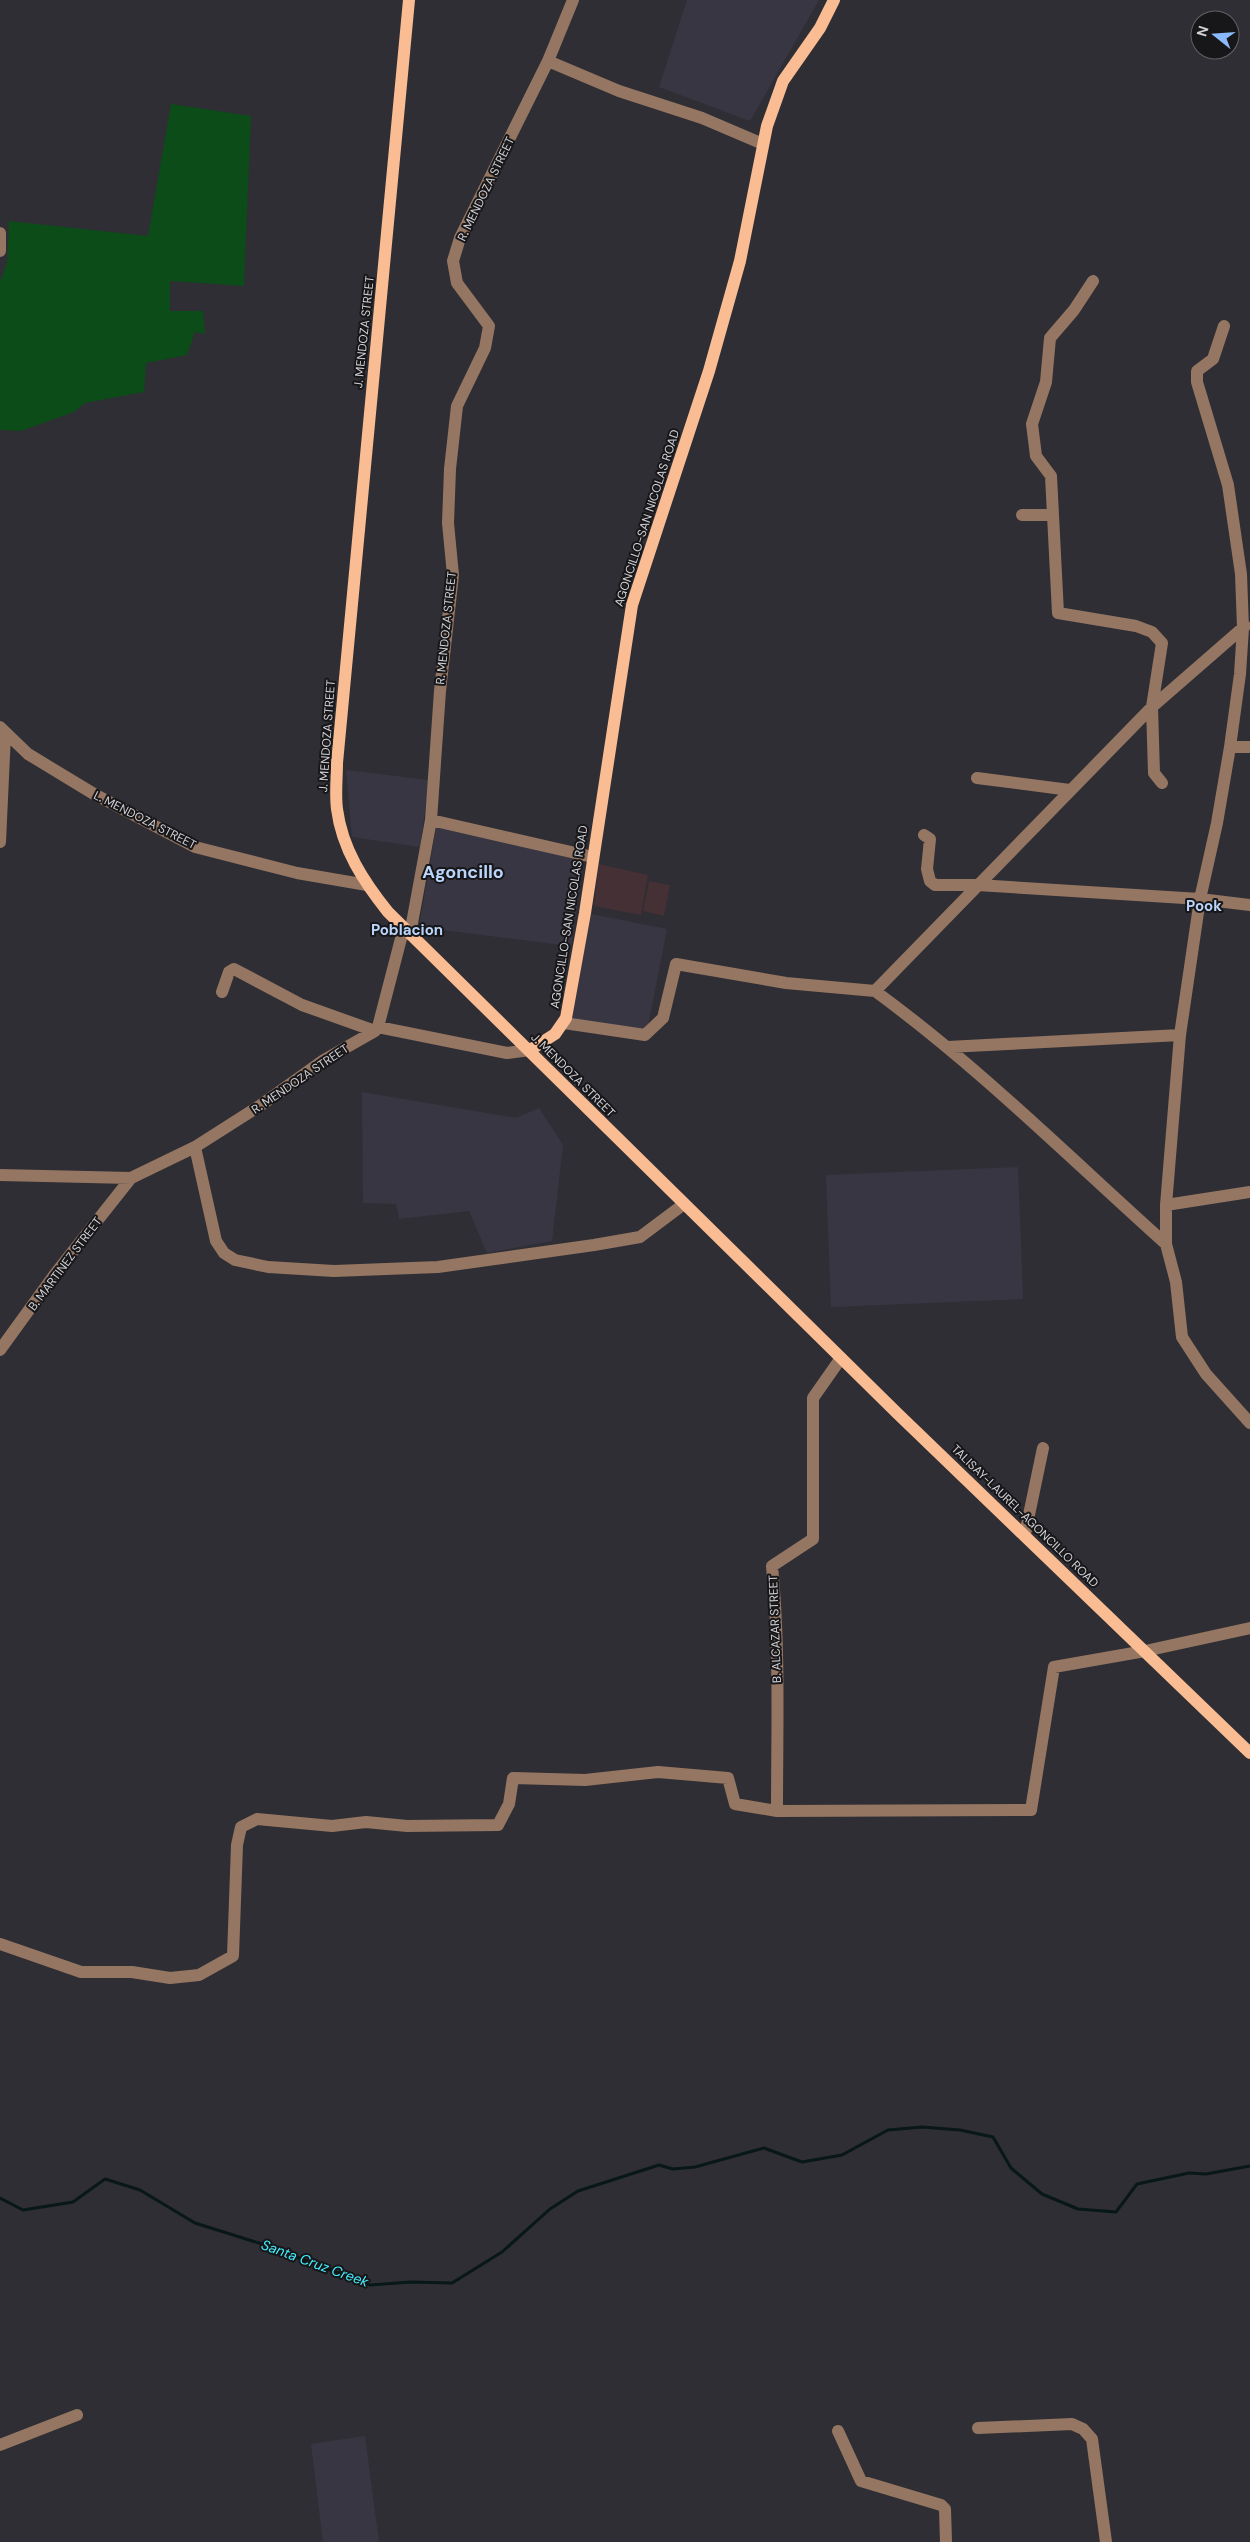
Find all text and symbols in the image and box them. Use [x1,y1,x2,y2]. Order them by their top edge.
north arrow [1190,10,1240,60]
text: N [1192,24,1213,39]
street label: R. MENDOZA STREET [454,134,518,244]
street label: J. MENDOZA STREET [350,275,378,389]
street label: AGONCILLO-SAN NICOLAS ROAD [611,427,683,609]
street label: R. MENDOZA STREET [432,570,460,686]
street label: J. MENDOZA STREET [315,679,339,793]
street label: L. MENDOZA STREET [91,787,199,853]
street label: AGONCILLO-SAN NICOLAS ROAD [547,824,591,1010]
district label: Agoncillo [422,860,504,884]
district label: Pook [1186,896,1222,916]
district label: Poblacion [371,920,443,940]
street label: J. MENDOZA STREET [528,1030,619,1121]
street label: R. MENDOZA STREET [248,1040,352,1117]
street label: B. MARTINEZ STREET [25,1214,106,1314]
street label: TALISAY-LAUREL-AGONCILLO ROAD [948,1441,1102,1591]
street label: B. ALCAZAR STREET [765,1574,785,1683]
water label: Santa Cruz Creek [259,2235,372,2291]

